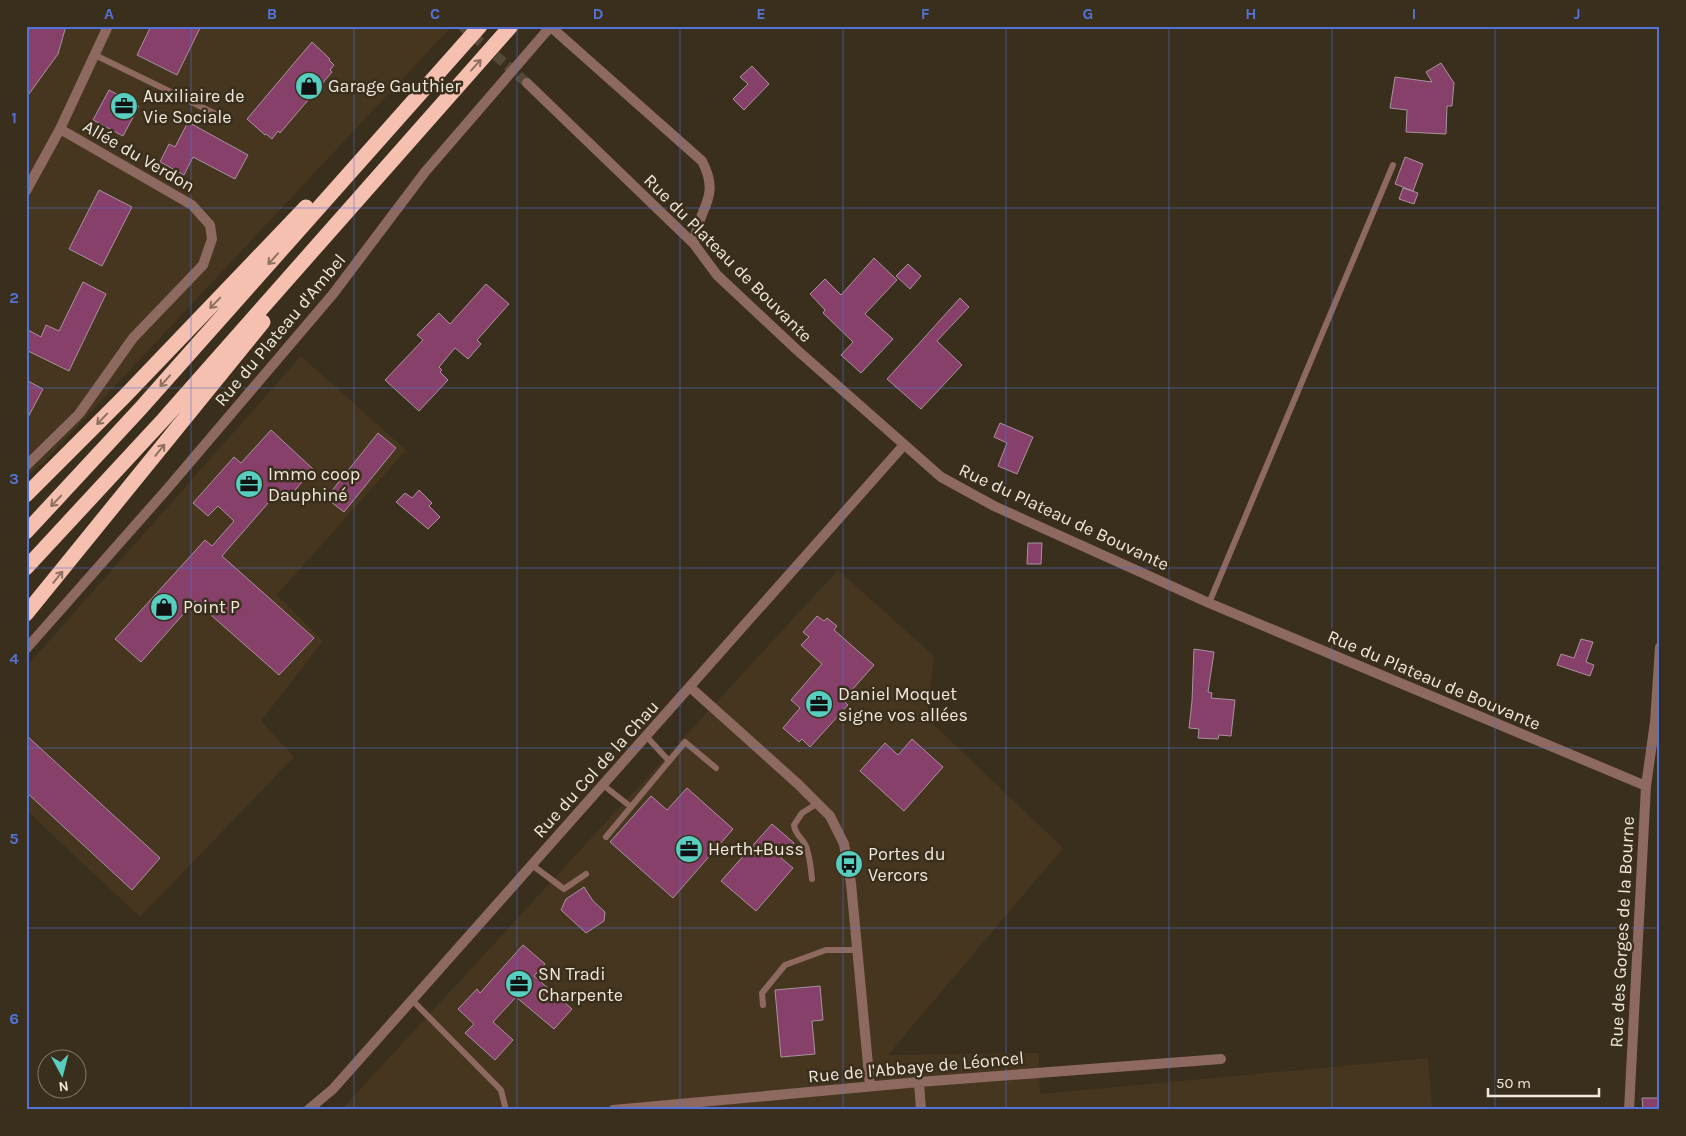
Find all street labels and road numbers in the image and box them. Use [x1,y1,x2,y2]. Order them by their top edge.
street label: Allée du Verdon [79,115,199,197]
street label: Rue du Plateau de Bouvante [639,169,817,347]
street label: Rue du Plateau d'Ambel [210,249,350,411]
street label: Rue du Plateau de Bouvante [955,459,1173,575]
street label: Rue du Plateau de Bouvante [1324,625,1544,735]
street label: Rue du Col de la Chau [528,696,664,842]
street label: Rue des Gorges de la Bourne [1605,816,1639,1048]
street label: Rue de l'Abbaye de Léoncel [807,1047,1025,1087]

